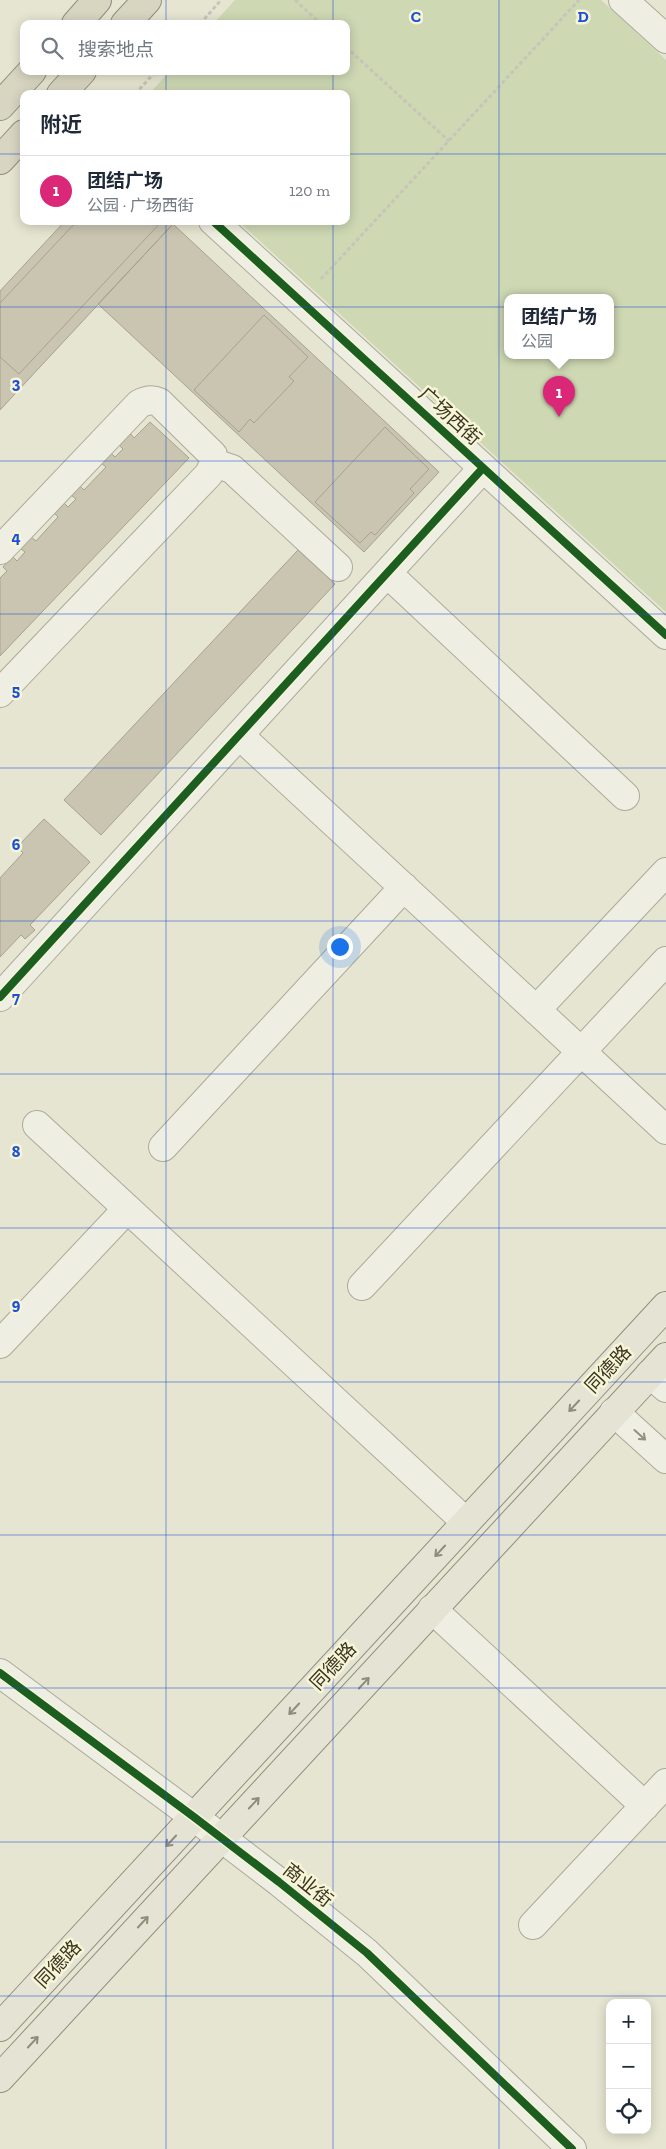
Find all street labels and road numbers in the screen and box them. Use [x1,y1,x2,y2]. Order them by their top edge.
street label: 广场西街 [414,382,486,450]
street label: 同德路 [580,1340,636,1398]
street label: 同德路 [305,1637,361,1695]
street label: 商业街 [279,1858,337,1912]
street label: 同德路 [30,1935,86,1993]

